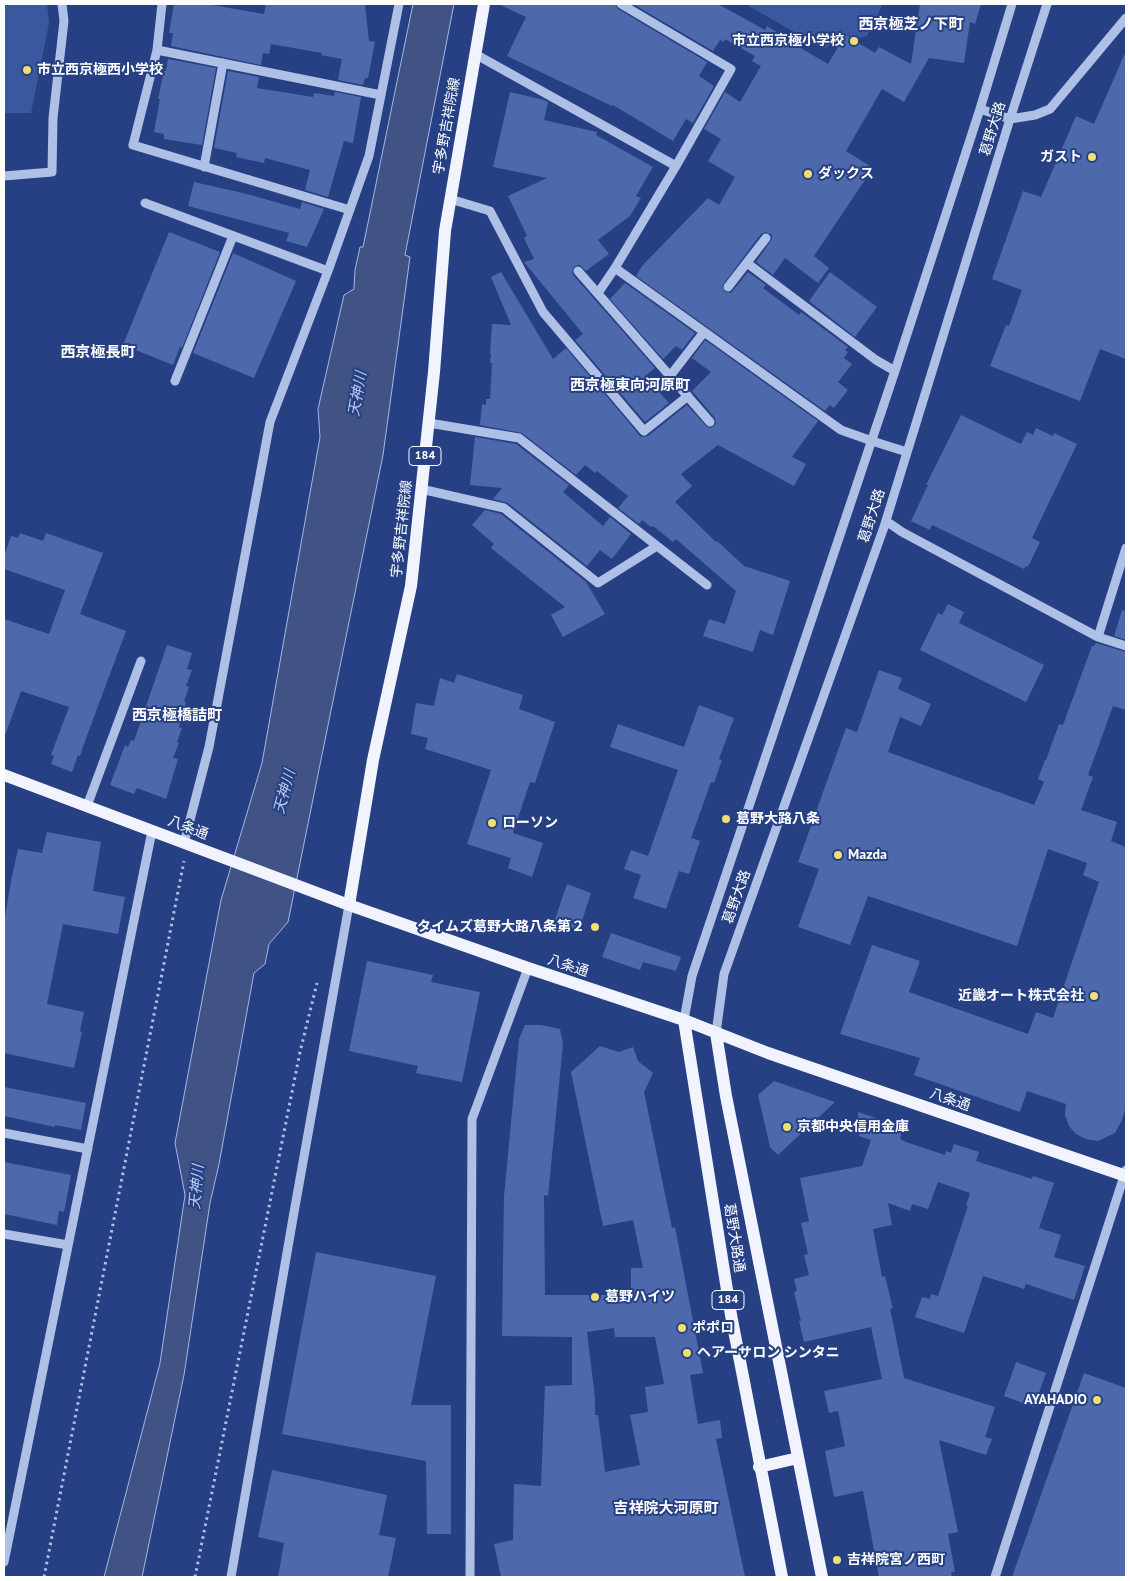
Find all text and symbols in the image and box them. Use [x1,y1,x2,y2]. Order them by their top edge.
district label: 西京極芝ノ下町 [859,16,963,34]
place label: 市立西京極小学校 [732,33,844,49]
marker: 市立西京極小学校 [848,35,860,47]
place label: 市立西京極西小学校 [37,62,163,78]
marker: 市立西京極西小学校 [21,64,33,76]
street label: 宇多野吉祥院線 [430,76,464,176]
street label: 葛野大路 [977,100,1009,158]
place label: ガスト [1040,149,1082,165]
marker: ガスト [1086,151,1098,163]
place label: ダックス [818,166,874,182]
marker: ダックス [802,168,814,180]
district label: 西京極長町 [61,344,135,362]
water label: 天神川 [345,370,371,418]
district label: 西京極東向河原町 [570,377,690,395]
road number: 184 [409,446,441,466]
street label: 宇多野吉祥院線 [389,479,415,579]
street label: 葛野大路 [855,487,889,545]
district label: 西京極橋詰町 [132,707,222,725]
water label: 天神川 [270,768,300,816]
place label: 葛野大路八条 [736,811,820,827]
street label: 八条通 [165,813,211,843]
marker: 葛野大路八条 [720,813,732,825]
place label: ローソン [502,815,558,831]
marker: ローソン [486,817,498,829]
place label: Mazda [848,847,887,863]
marker: Mazda [832,849,844,861]
street label: 葛野大路 [720,868,754,926]
place label: タイムズ葛野大路八条第２ [417,919,585,935]
marker: タイムズ葛野大路八条第２ [589,921,601,933]
street label: 八条通 [545,952,591,980]
place label: 近畿オート株式会社 [958,988,1084,1004]
marker: 近畿オート株式会社 [1088,990,1100,1002]
street label: 八条通 [927,1085,973,1115]
place label: 京都中央信用金庫 [797,1119,909,1135]
marker: 京都中央信用金庫 [781,1121,793,1133]
water label: 天神川 [186,1164,208,1210]
street label: 葛野大路通 [720,1202,748,1274]
place label: 葛野ハイツ [605,1289,675,1305]
road number: 184 [712,1290,744,1310]
marker: 葛野ハイツ [589,1291,601,1303]
place label: ポポロ [692,1320,734,1336]
marker: ポポロ [676,1322,688,1334]
place label: ヘアーサロン シンタニ [697,1345,840,1361]
marker: ヘアーサロン シンタニ [681,1347,693,1359]
place label: AYAHADIO [1024,1392,1087,1408]
marker: AYAHADIO [1091,1394,1103,1406]
district label: 吉祥院大河原町 [614,1500,718,1518]
place label: 吉祥院宮ノ西町 [847,1552,945,1568]
marker: 吉祥院宮ノ西町 [831,1554,843,1566]

